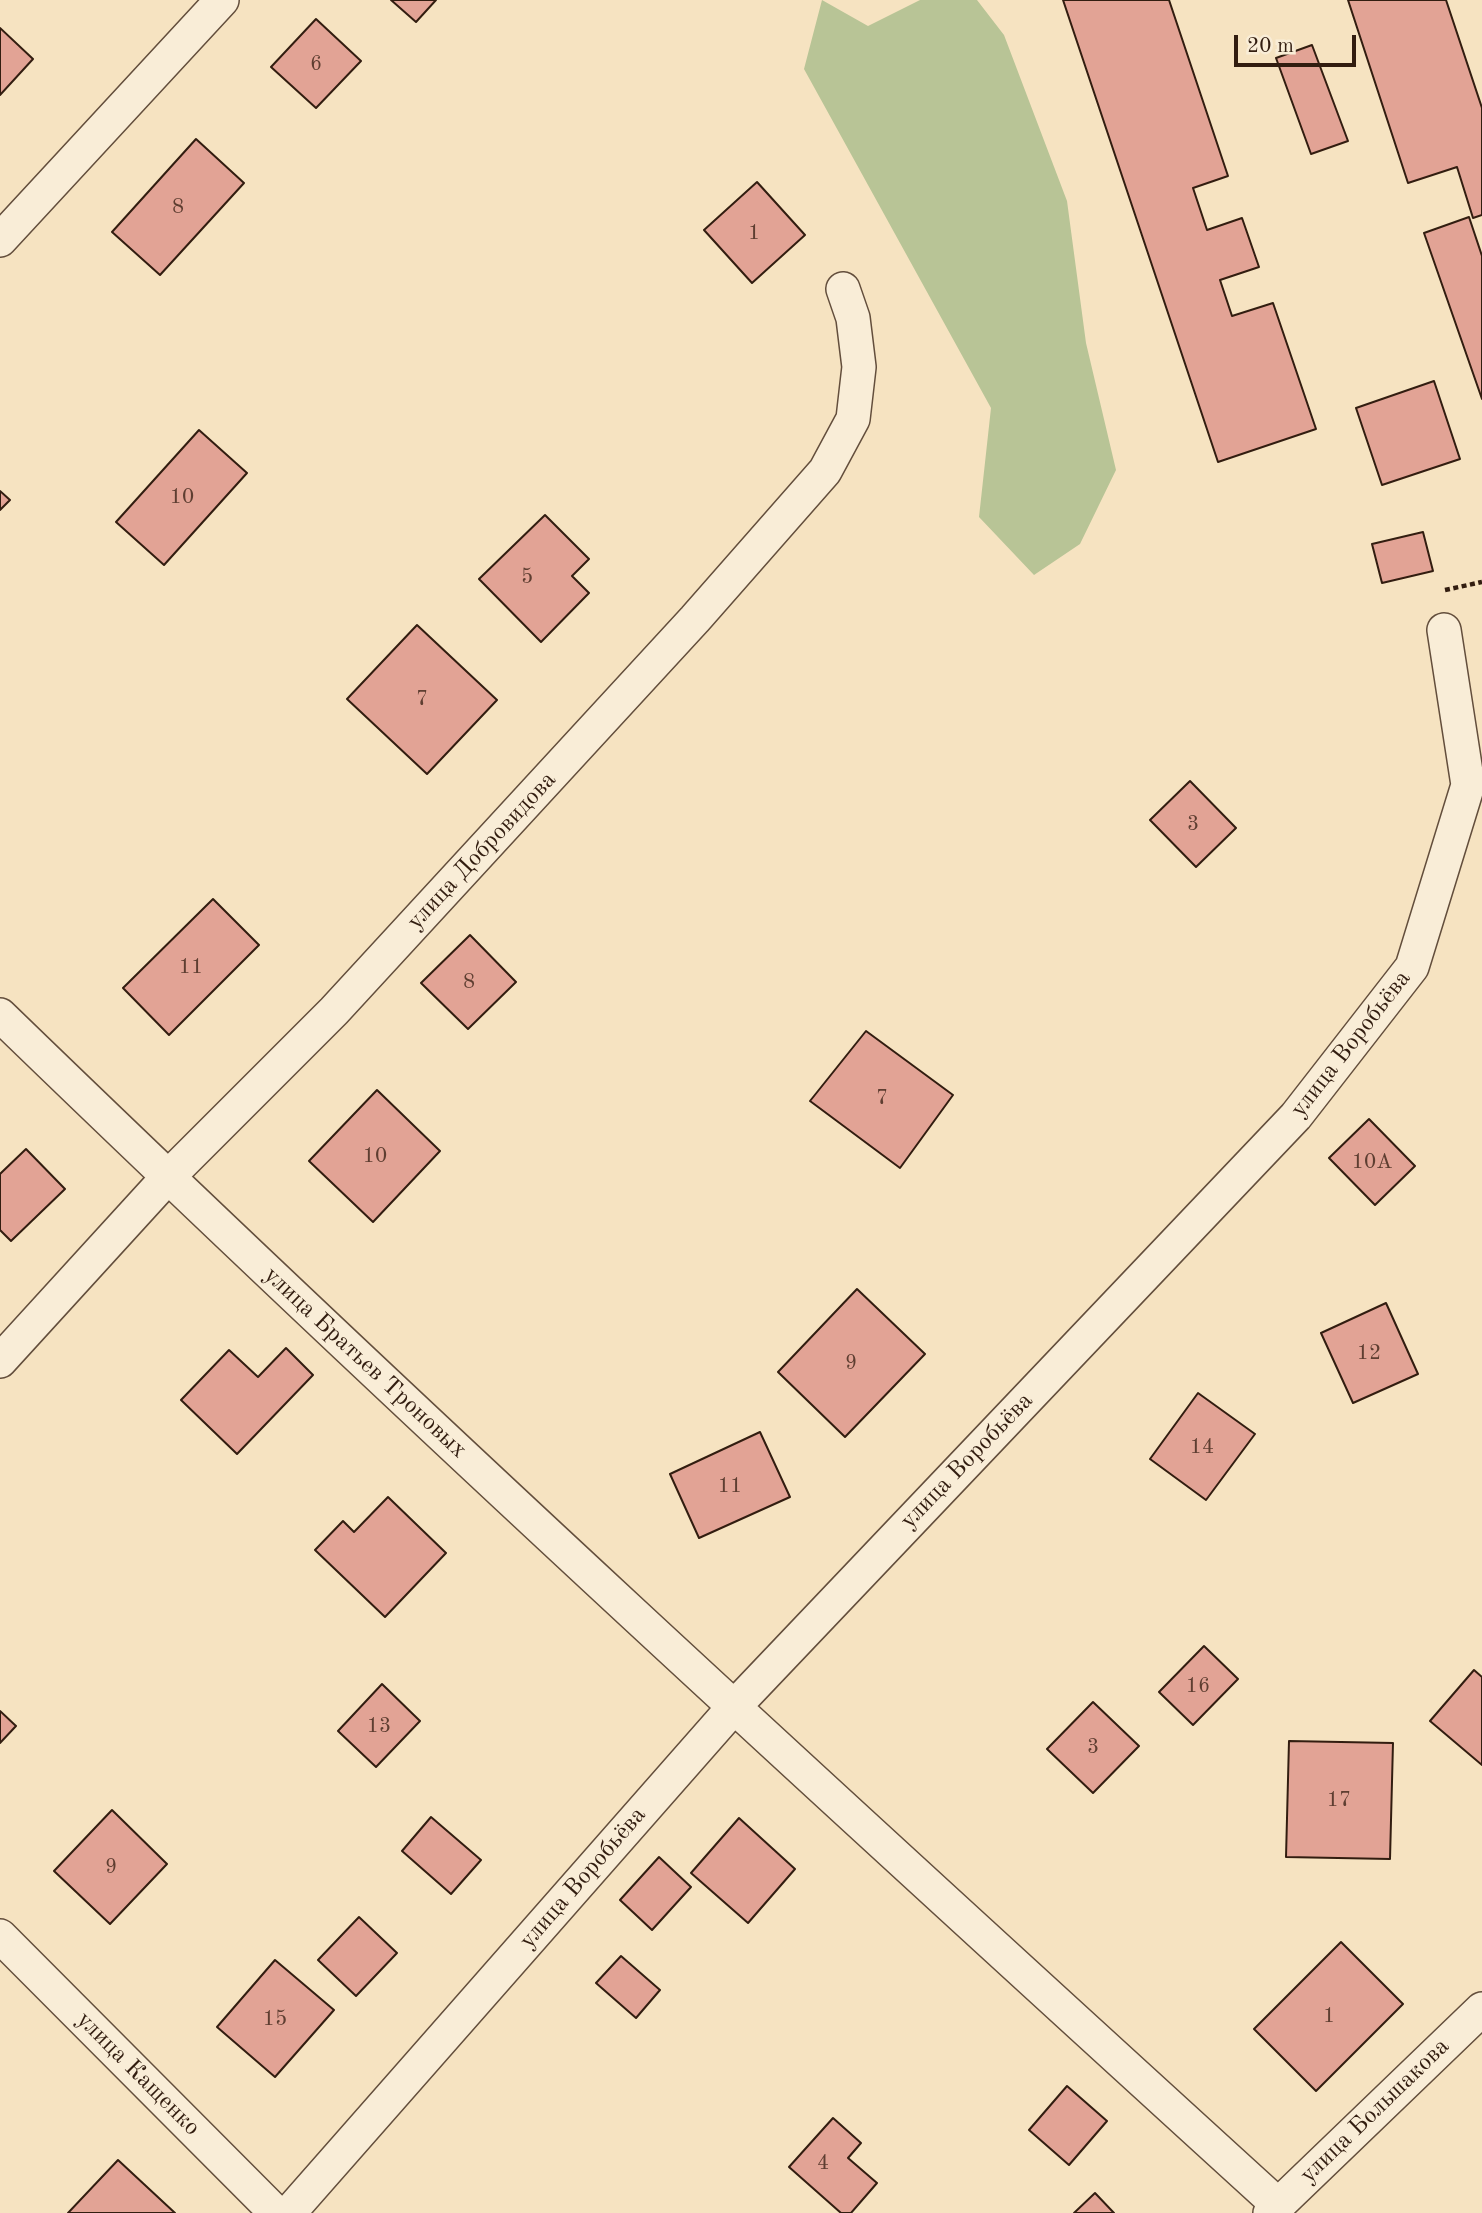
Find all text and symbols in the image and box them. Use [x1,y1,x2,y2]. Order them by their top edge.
scale bar [1237,21,1360,65]
text: 20 m [1247,36,1294,57]
house number: 6 [310,51,322,77]
house number: 8 [172,194,184,220]
house number: 1 [748,220,760,246]
house number: 10 [170,484,194,510]
house number: 5 [521,564,533,590]
house number: 7 [416,686,428,712]
street label: улица Добровидова [401,766,563,936]
house number: 3 [1187,811,1199,837]
house number: 11 [179,954,203,980]
street label: улица Воробьёва [1285,965,1417,1123]
house number: 8 [463,969,475,995]
house number: 7 [876,1085,888,1111]
house number: 10 [363,1143,387,1169]
house number: 10А [1352,1149,1392,1175]
street label: улица Братьев Троновых [257,1261,473,1465]
house number: 12 [1357,1340,1381,1366]
house number: 9 [845,1350,857,1376]
street label: улица Воробьёва [895,1387,1039,1535]
house number: 14 [1190,1434,1214,1460]
house number: 11 [718,1473,742,1499]
house number: 16 [1186,1673,1210,1699]
house number: 13 [367,1713,391,1739]
house number: 3 [1087,1734,1099,1760]
house number: 17 [1327,1787,1351,1813]
street label: улица Воробьёва [514,1801,652,1955]
house number: 9 [105,1854,117,1880]
house number: 1 [1323,2003,1335,2029]
street label: улица Кащенко [70,2006,206,2142]
house number: 15 [263,2006,287,2032]
street label: улица Большакова [1294,2032,1456,2190]
house number: 4 [817,2150,829,2176]

